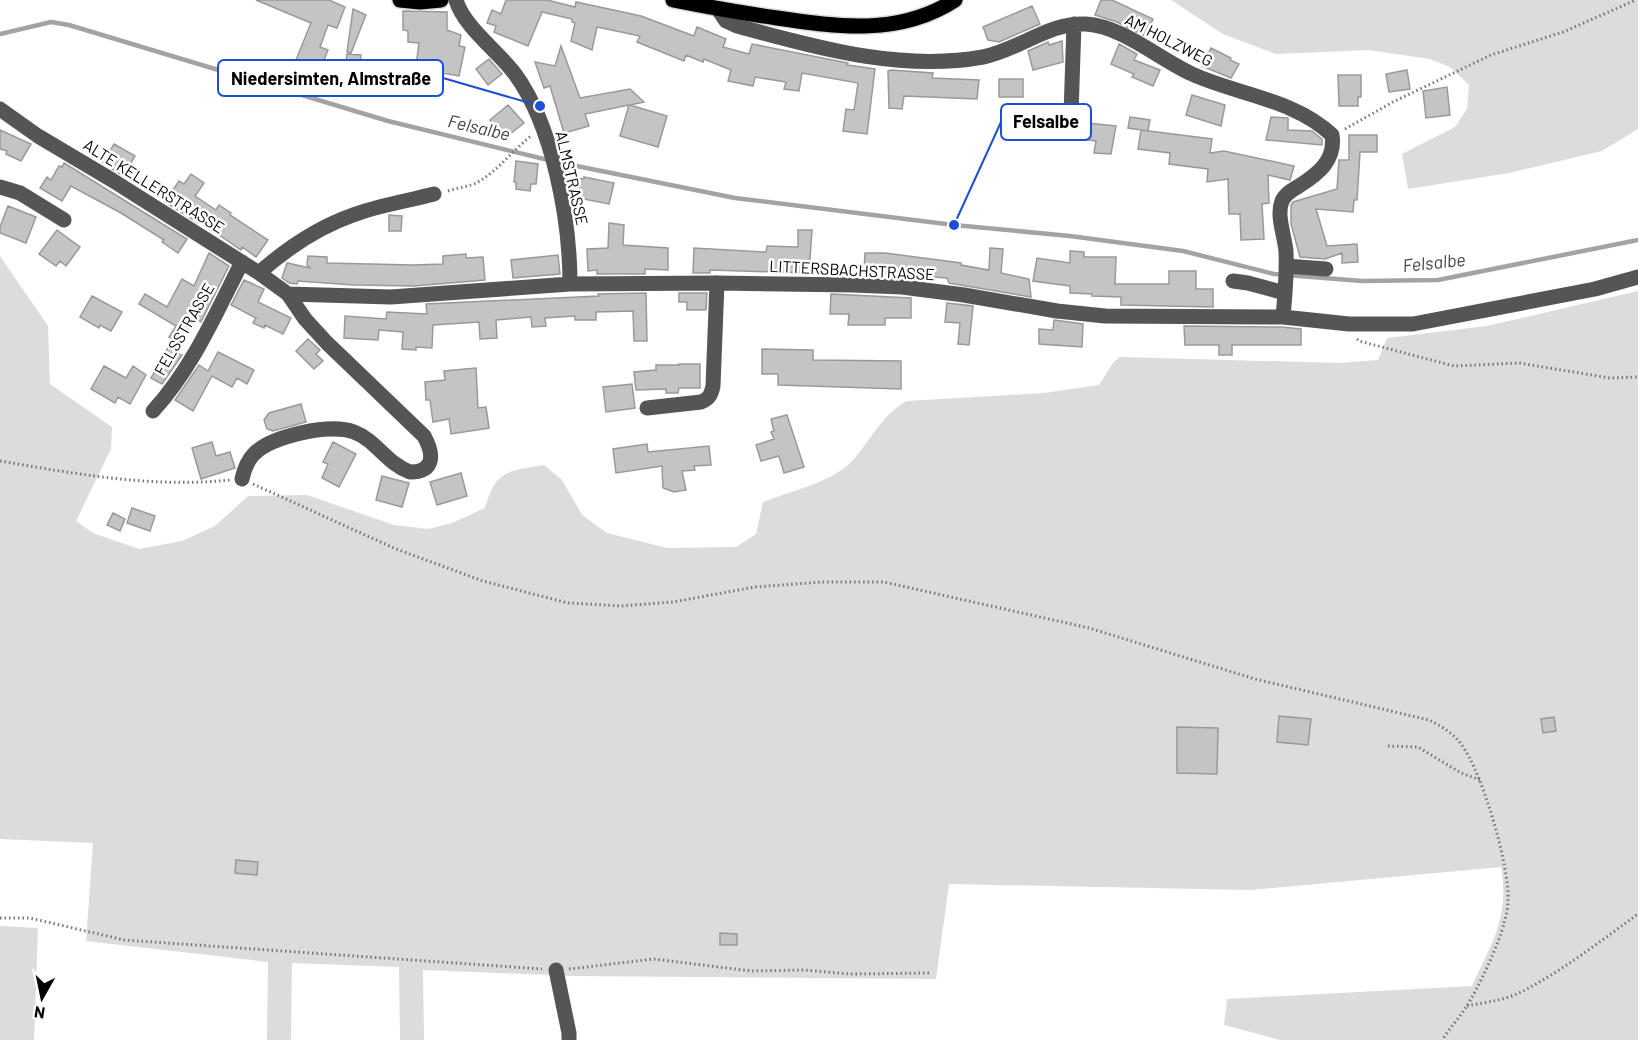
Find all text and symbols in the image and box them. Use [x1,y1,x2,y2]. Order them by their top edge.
street label: AM HOLZWEG [1122,9,1216,70]
callout: Niedersimten, Almstraße [218,60,443,96]
text: Niedersimten, Almstraße [231,67,431,89]
callout: Felsalbe [1001,104,1091,140]
water label: Felsalbe [446,109,512,145]
text: Felsalbe [1013,110,1079,132]
street label: ALMSTRASSE [552,129,593,227]
street label: ALTE KELLERSTRASSE [80,134,228,237]
water label: Felsalbe [1401,248,1466,276]
street label: LITTERSBACHSTRASSE [769,256,935,283]
street label: FELSSTRASSE [150,279,218,378]
north arrow [12,968,72,1028]
text: N [33,1003,46,1024]

